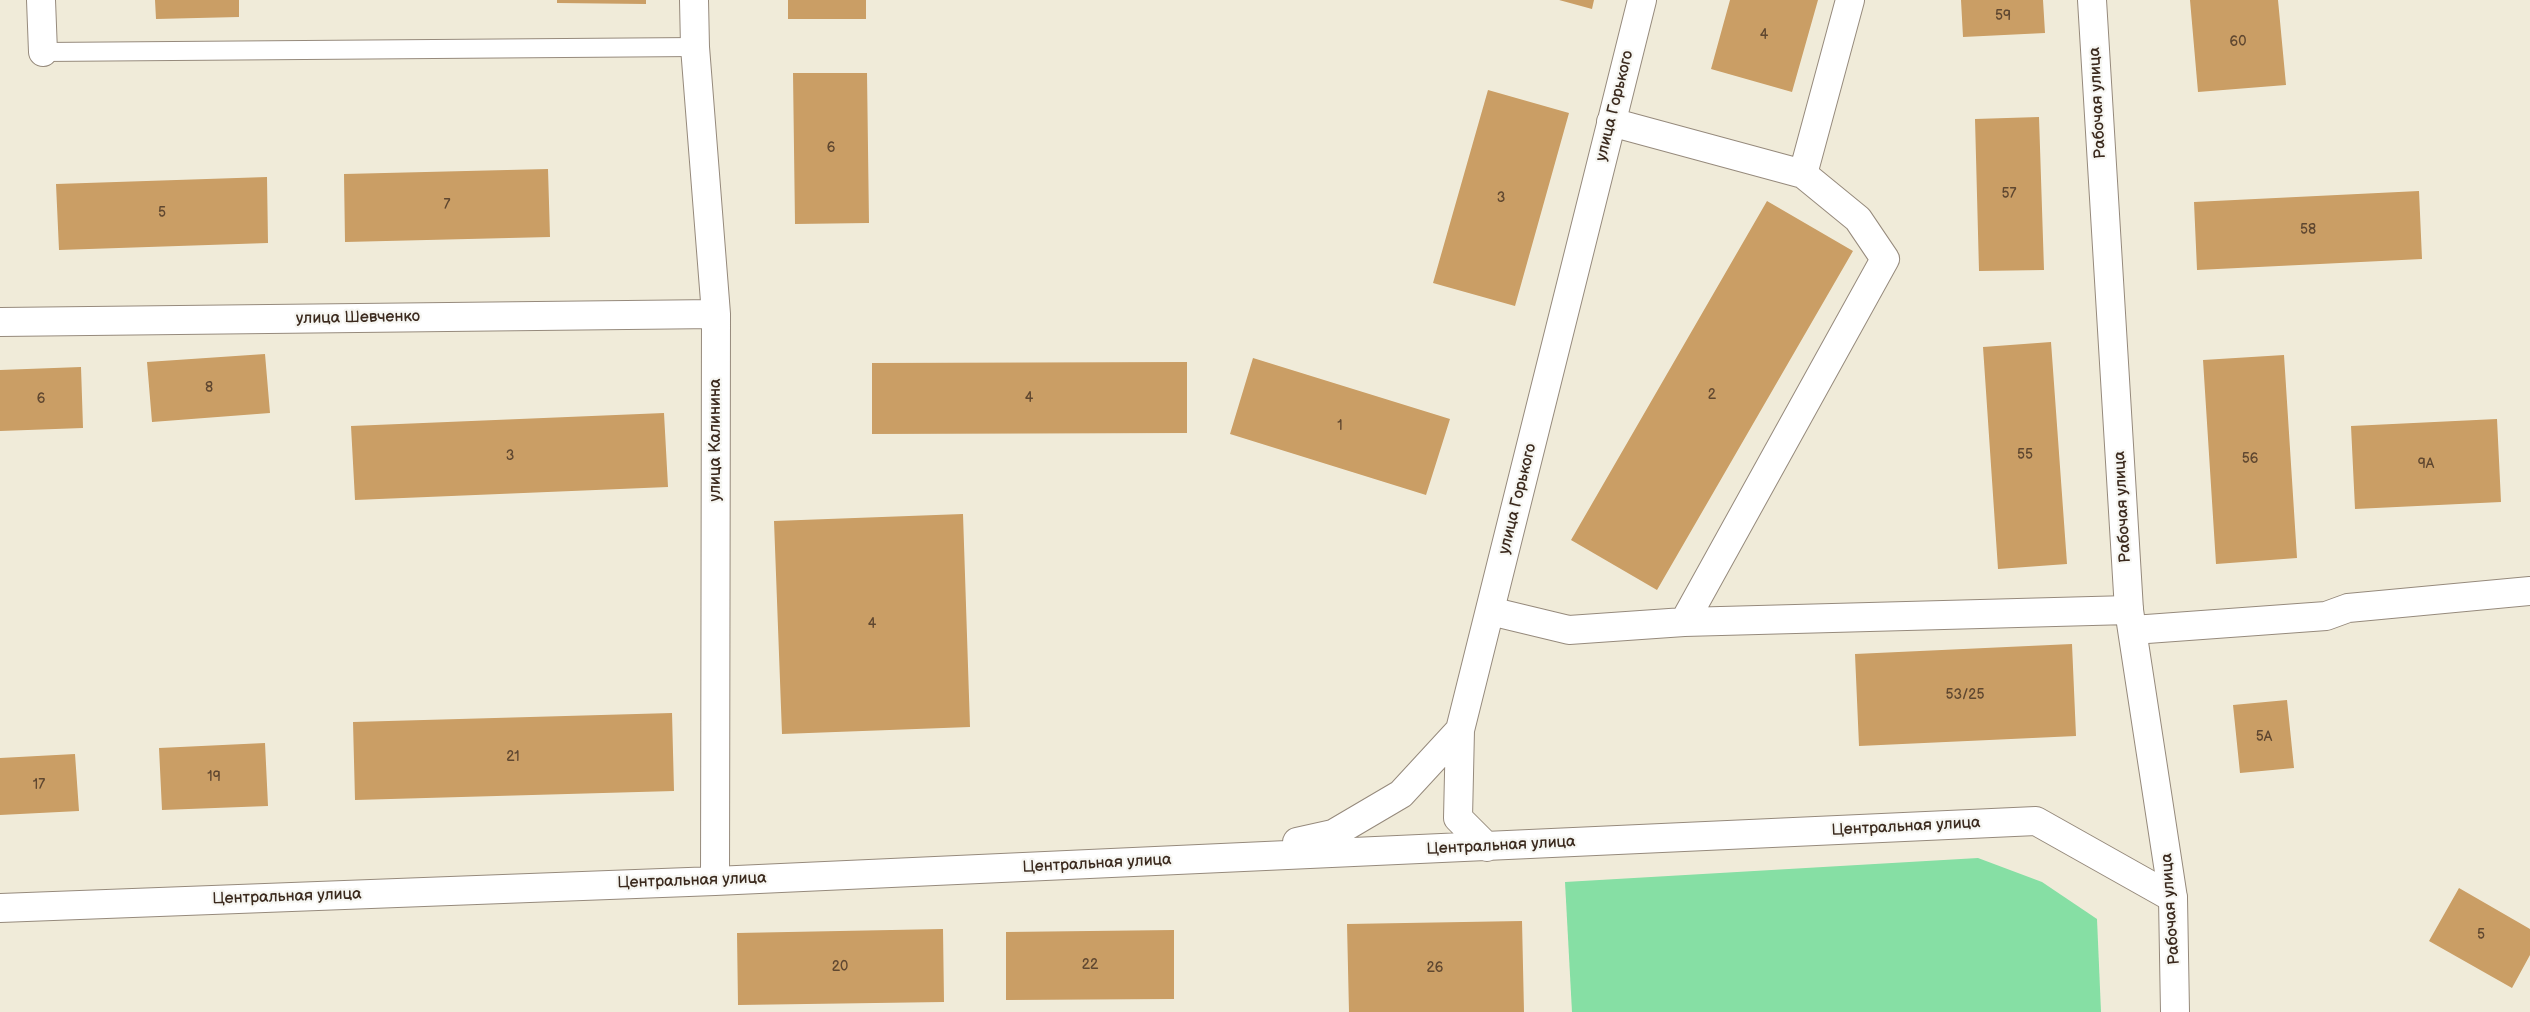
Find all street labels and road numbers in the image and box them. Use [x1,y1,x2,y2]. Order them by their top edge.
street label: Рабочая улица [2085,47,2111,159]
street label: улица Горького [1592,49,1638,163]
street label: улица Шевченко [296,307,420,329]
street label: улица Калинина [706,379,726,501]
street label: улица Горького [1495,442,1541,556]
street label: Рабочая улица [2110,451,2136,563]
street label: Центральная улица [1831,814,1981,840]
street label: Центральная улица [1426,833,1576,859]
street label: Центральная улица [1022,851,1172,877]
street label: Рабочая улица [2158,853,2184,965]
street label: Центральная улица [617,869,767,893]
street label: Центральная улица [212,885,362,909]

